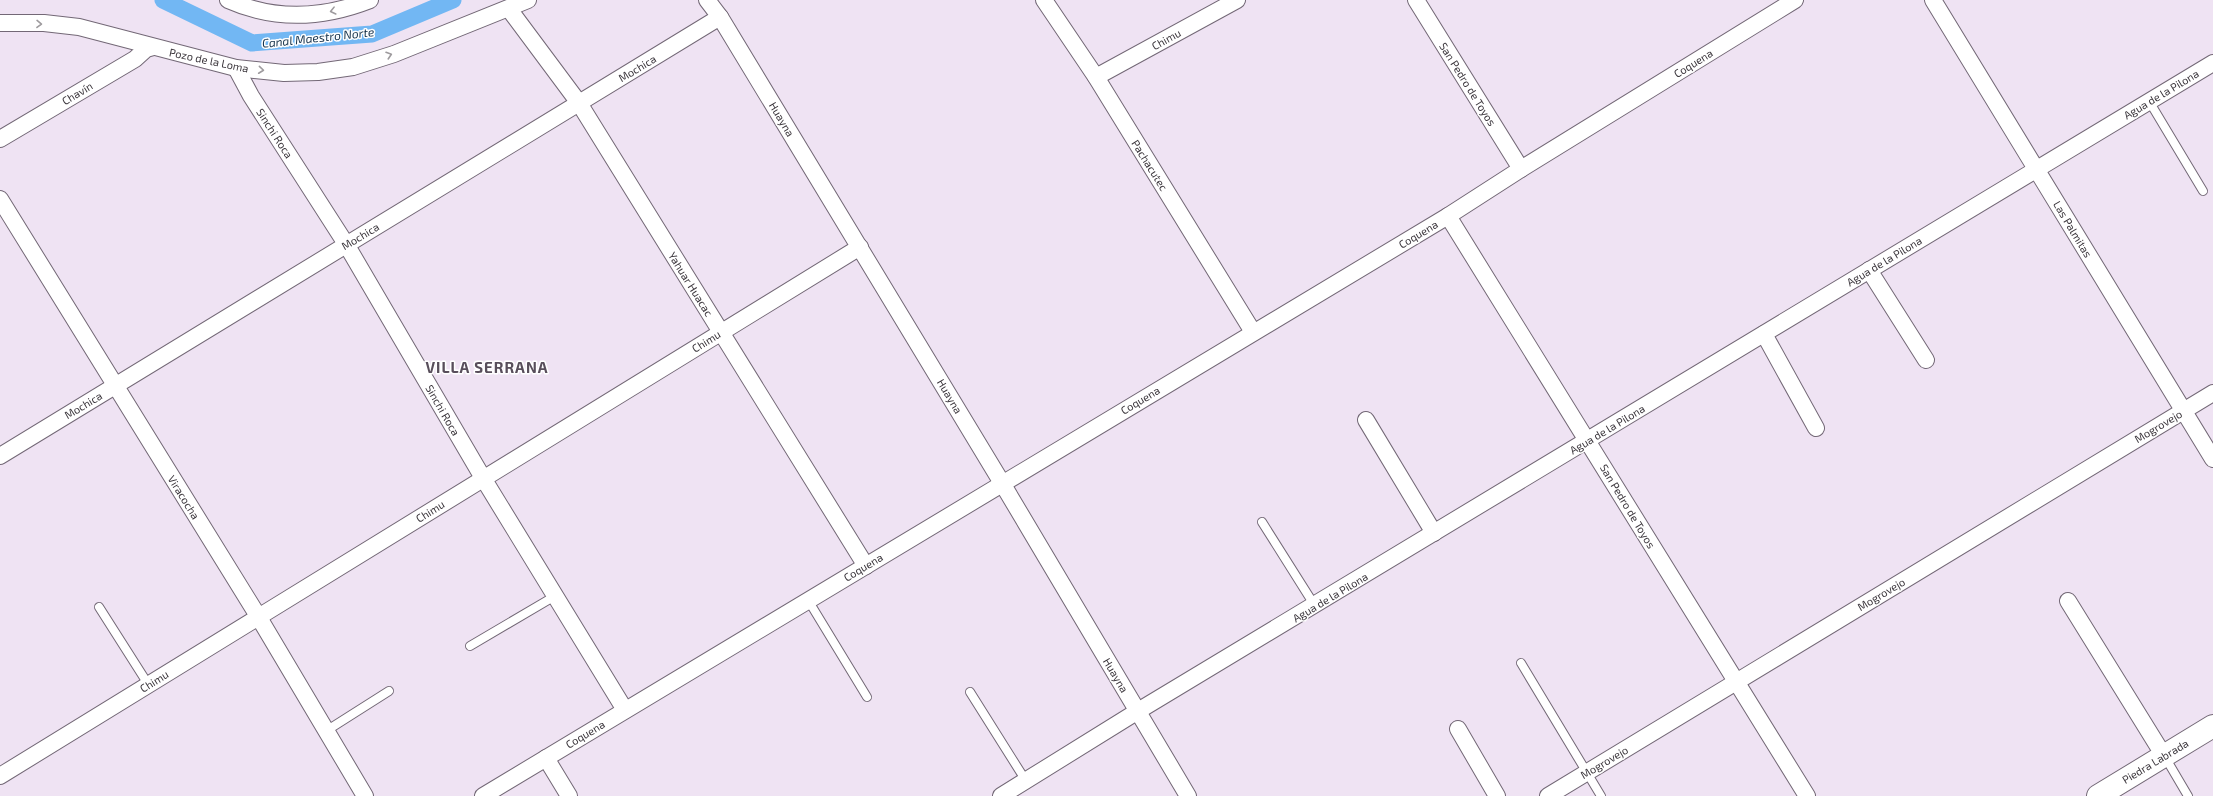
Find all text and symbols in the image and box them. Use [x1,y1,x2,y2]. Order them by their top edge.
one-way arrow [330,6,337,15]
one-way arrow [36,19,42,28]
water label: Canal Maestro Norte [261,24,375,50]
street label: Chimu [1149,26,1183,52]
street label: San Pedro de Toyos [1437,40,1499,128]
street label: Pozo de la Loma [168,45,250,75]
street label: Coquena [1671,46,1715,80]
one-way arrow [385,51,392,60]
street label: Mochica [616,52,658,84]
one-way arrow [258,66,265,75]
street label: Agua de la Pilona [2121,66,2201,122]
street label: Chavín [59,79,95,107]
street label: Huayna [767,99,797,139]
street label: Sinchi Roca [254,106,296,160]
street label: Pachacutec [1129,137,1171,193]
street label: Las Palmitas [2051,198,2095,260]
street label: Coquena [1396,217,1440,251]
street label: Mochica [339,220,381,252]
street label: Agua de la Pilona [1844,233,1924,289]
street label: Yahuar Huacac [666,249,716,319]
street label: Chimu [689,327,723,355]
district label: VILLA SERRANA [425,358,549,376]
street label: Huayna [935,376,965,416]
street label: Sinchi Roca [423,382,463,438]
street label: Coquena [1118,383,1162,417]
street label: Mochica [62,389,104,421]
street label: Agua de la Pilona [1567,401,1647,457]
street label: Mogrovejo [2132,407,2185,446]
street label: San Pedro de Toyos [1598,462,1659,551]
street label: Viracocha [165,473,203,521]
street label: Chimu [413,497,447,525]
street label: Coquena [841,550,885,584]
street label: Agua de la Pilona [1290,569,1370,625]
street label: Mogrovejo [1855,575,1908,614]
street label: Huayna [1101,655,1131,695]
street label: Chimu [137,667,171,695]
street label: Coquena [563,717,607,751]
street label: Piedra Labrada [2119,736,2191,786]
street label: Mogrovejo [1578,743,1631,782]

